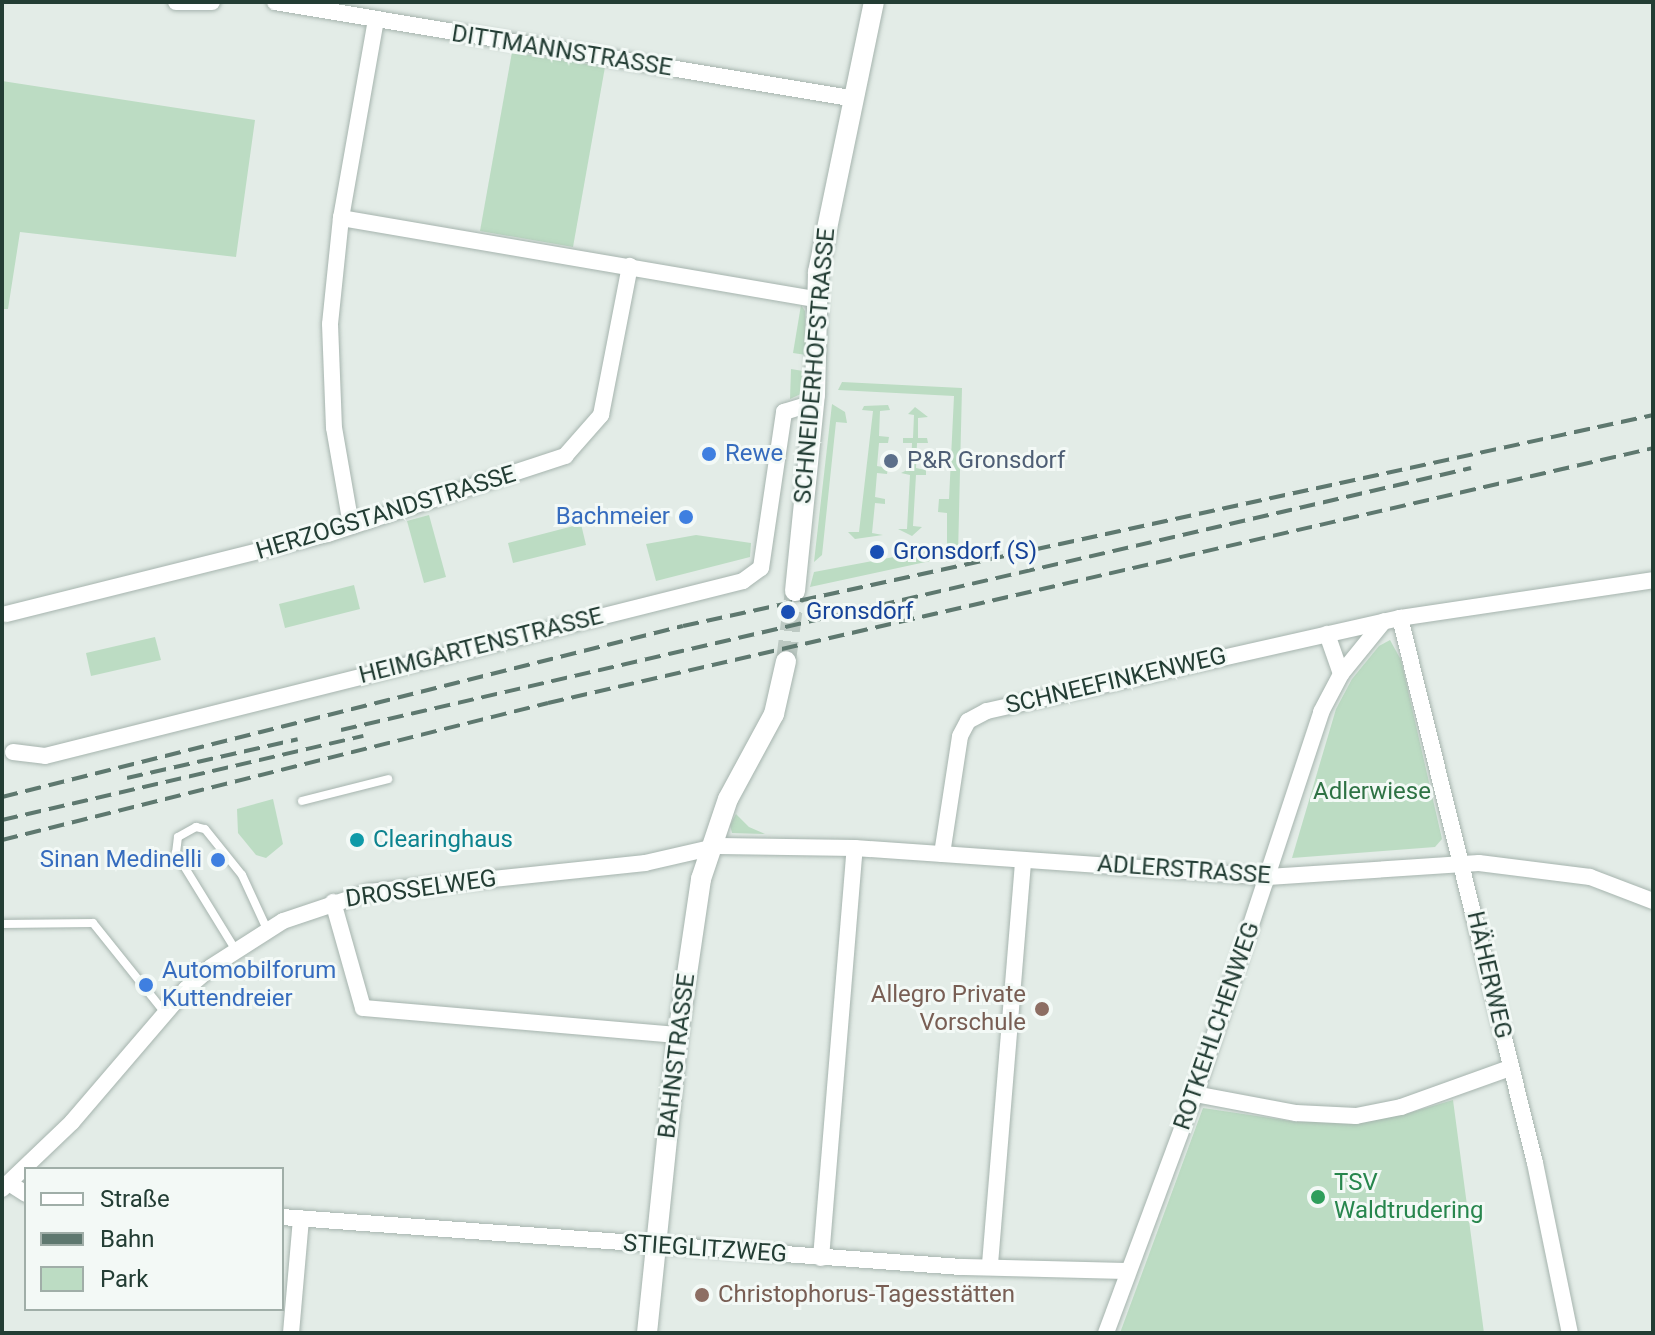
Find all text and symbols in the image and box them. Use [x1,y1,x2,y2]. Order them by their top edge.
street label: DITTMANNSTRASSE [450,19,674,83]
street label: SCHNEIDERHOFSTRASSE [789,227,841,505]
place label: Rewe [725,440,783,468]
marker: Rewe [700,445,718,463]
place label: P&R Gronsdorf [907,447,1065,475]
marker: P&R Gronsdorf [882,452,900,470]
street label: HERZOGSTANDSTRASSE [253,460,519,566]
place label: Bachmeier [556,503,670,531]
marker: Bachmeier [677,508,695,526]
place label: Gronsdorf (S) [893,538,1037,566]
marker: Gronsdorf (S) [868,543,886,561]
place label: Gronsdorf [806,598,913,626]
marker: Gronsdorf [777,601,799,623]
street label: HEIMGARTENSTRASSE [356,602,606,690]
street label: SCHNEEFINKENWEG [1003,642,1229,720]
park label: Adlerwiese [1313,778,1431,806]
place label: Clearinghaus [373,826,513,854]
marker: Clearinghaus [348,831,366,849]
place label: Sinan Medinelli [40,846,202,874]
street label: ADLERSTRASSE [1096,850,1272,890]
marker: Sinan Medinelli [209,851,227,869]
street label: DROSSELWEG [344,864,498,914]
street label: HÄHERWEG [1460,909,1518,1041]
street label: ROTKEHLCHENWEG [1168,918,1266,1134]
place label: Automobilforum Kuttendreier [162,957,336,1013]
street label: BAHNSTRASSE [653,972,701,1140]
marker: Automobilforum Kuttendreier [137,976,155,994]
place label: Allegro Private Vorschule [871,981,1026,1037]
marker: Allegro Private Vorschule [1033,1000,1051,1018]
legend [24,1167,284,1311]
place label: TSV Waldtrudering [1334,1169,1484,1225]
text: Straße [100,1185,170,1213]
marker: TSV Waldtrudering [1309,1188,1327,1206]
text: Bahn [100,1225,154,1253]
street label: STIEGLITZWEG [622,1229,788,1269]
text: Park [100,1265,148,1293]
place label: Christophorus-Tagesstätten [718,1281,1015,1309]
marker: Christophorus-Tagesstätten [693,1286,711,1304]

